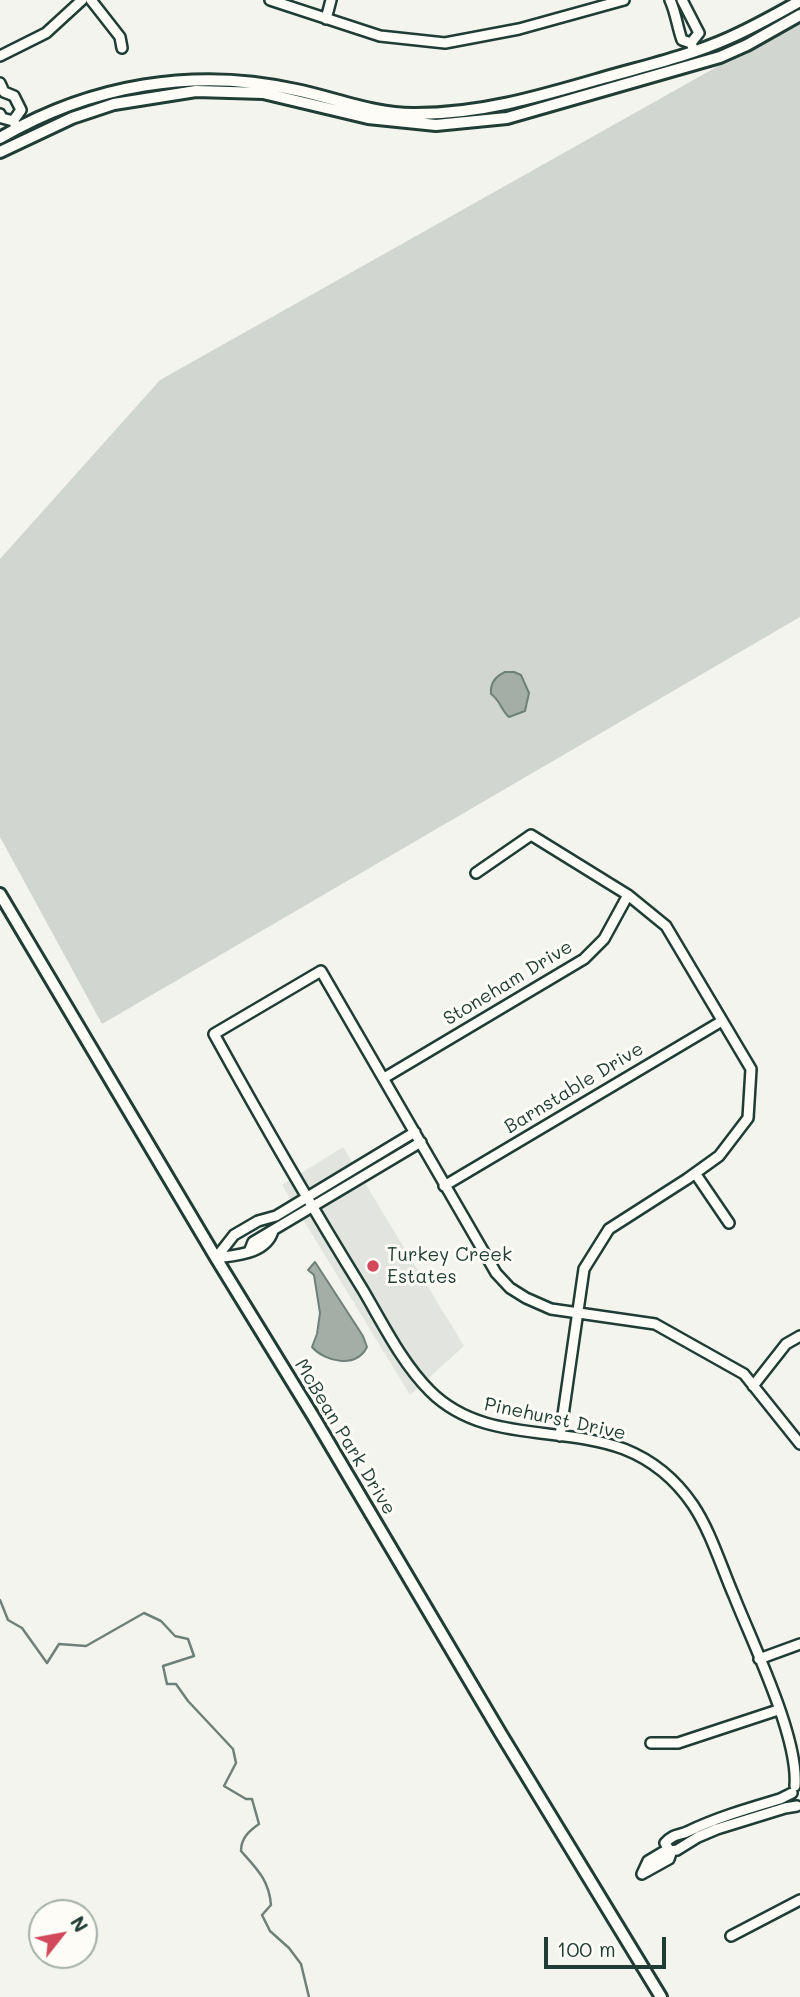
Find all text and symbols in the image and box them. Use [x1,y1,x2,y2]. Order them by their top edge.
street label: Stoneham Drive [439,935,577,1031]
street label: Barnstable Drive [500,1038,648,1138]
place label: Turkey Creek Estates [387,1244,512,1288]
marker: Turkey Creek Estates [365,1258,381,1274]
street label: McBean Park Drive [289,1355,401,1519]
street label: Pinehurst Drive [482,1393,628,1445]
north arrow [28,1899,98,1969]
text: N [65,1911,94,1937]
scale bar [548,1924,670,1968]
text: 100 m [557,1935,616,1962]

